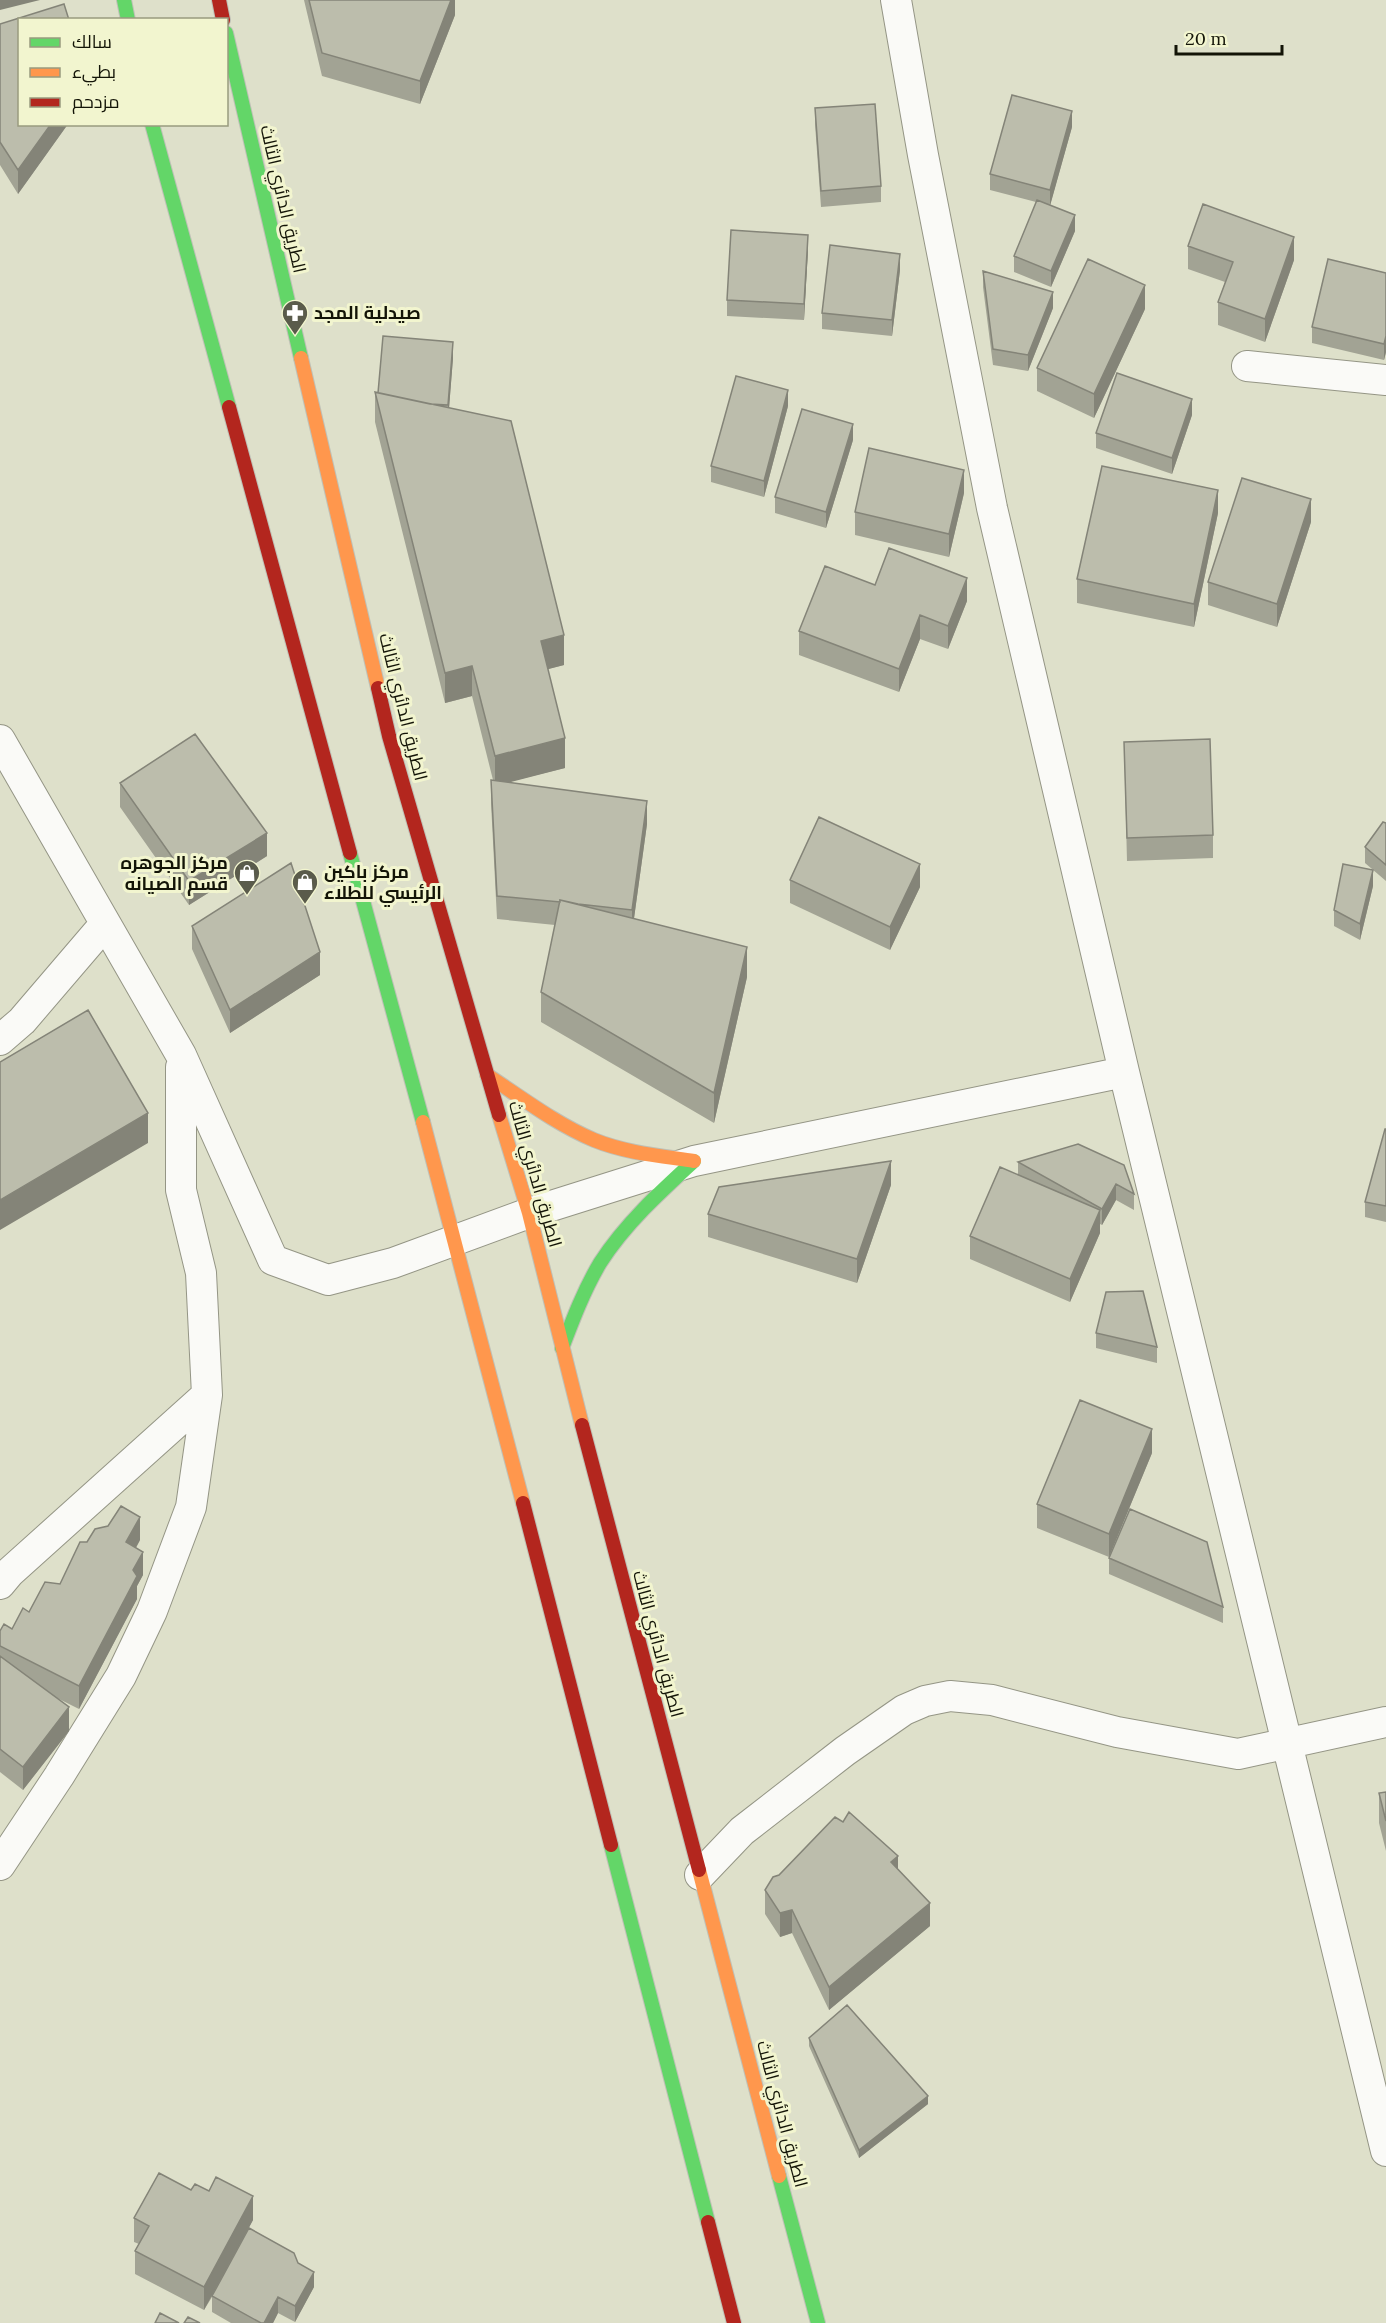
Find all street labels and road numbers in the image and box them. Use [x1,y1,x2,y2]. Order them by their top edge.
street label: الطريق الدائري الثالث [252,123,312,276]
street label: الطريق الدائري الثالث [371,631,433,784]
street label: الطريق الدائري الثالث [501,1098,567,1251]
street label: الطريق الدائري الثالث [625,1568,689,1721]
street label: الطريق الدائري الثالث [749,2038,813,2191]

